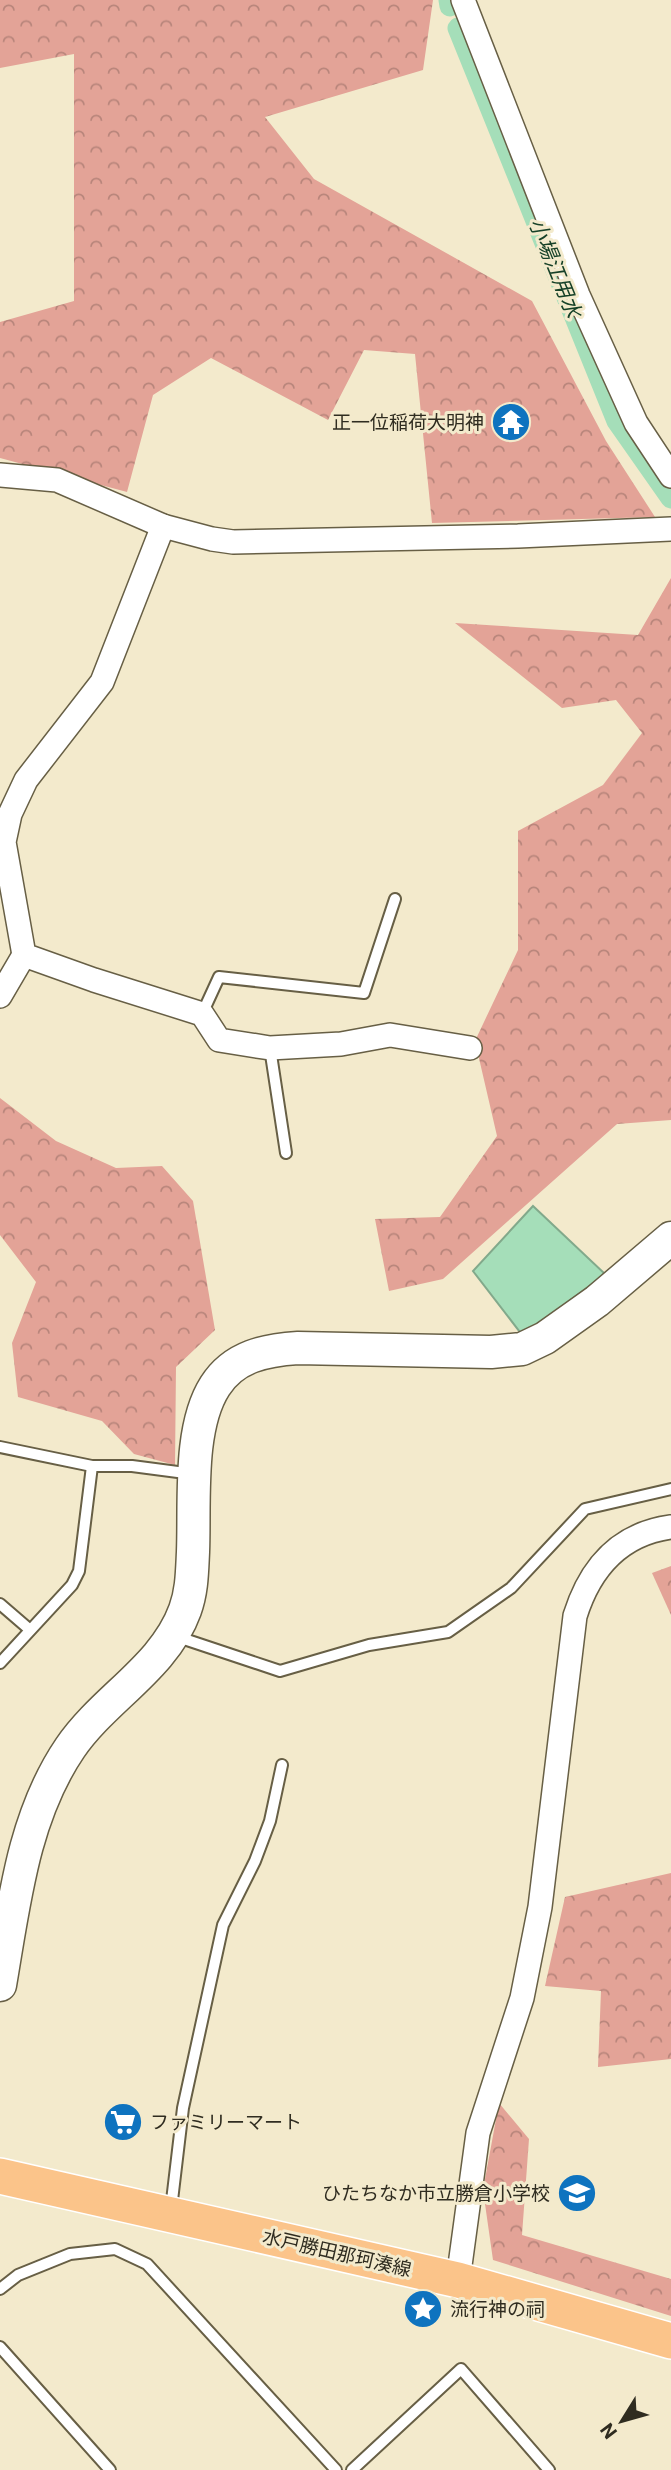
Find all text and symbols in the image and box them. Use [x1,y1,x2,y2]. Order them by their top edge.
water label: 小場江用水 [524,215,587,323]
temple icon: 正一位稲荷大明神 [490,401,532,443]
place label: 正一位稲荷大明神 [332,411,484,434]
supermarket icon: ファミリーマート [102,2101,144,2143]
place label: ファミリーマート [150,2111,302,2134]
school or university icon: ひたちなか市立勝倉小学校 [556,2172,598,2214]
place label: ひたちなか市立勝倉小学校 [322,2182,550,2205]
street label: 水戸勝田那珂湊線 [260,2225,414,2281]
place icon: 流行神の祠 [402,2288,444,2330]
place label: 流行神の祠 [450,2298,545,2321]
north arrow [587,2386,657,2456]
text: N [596,2419,622,2443]

